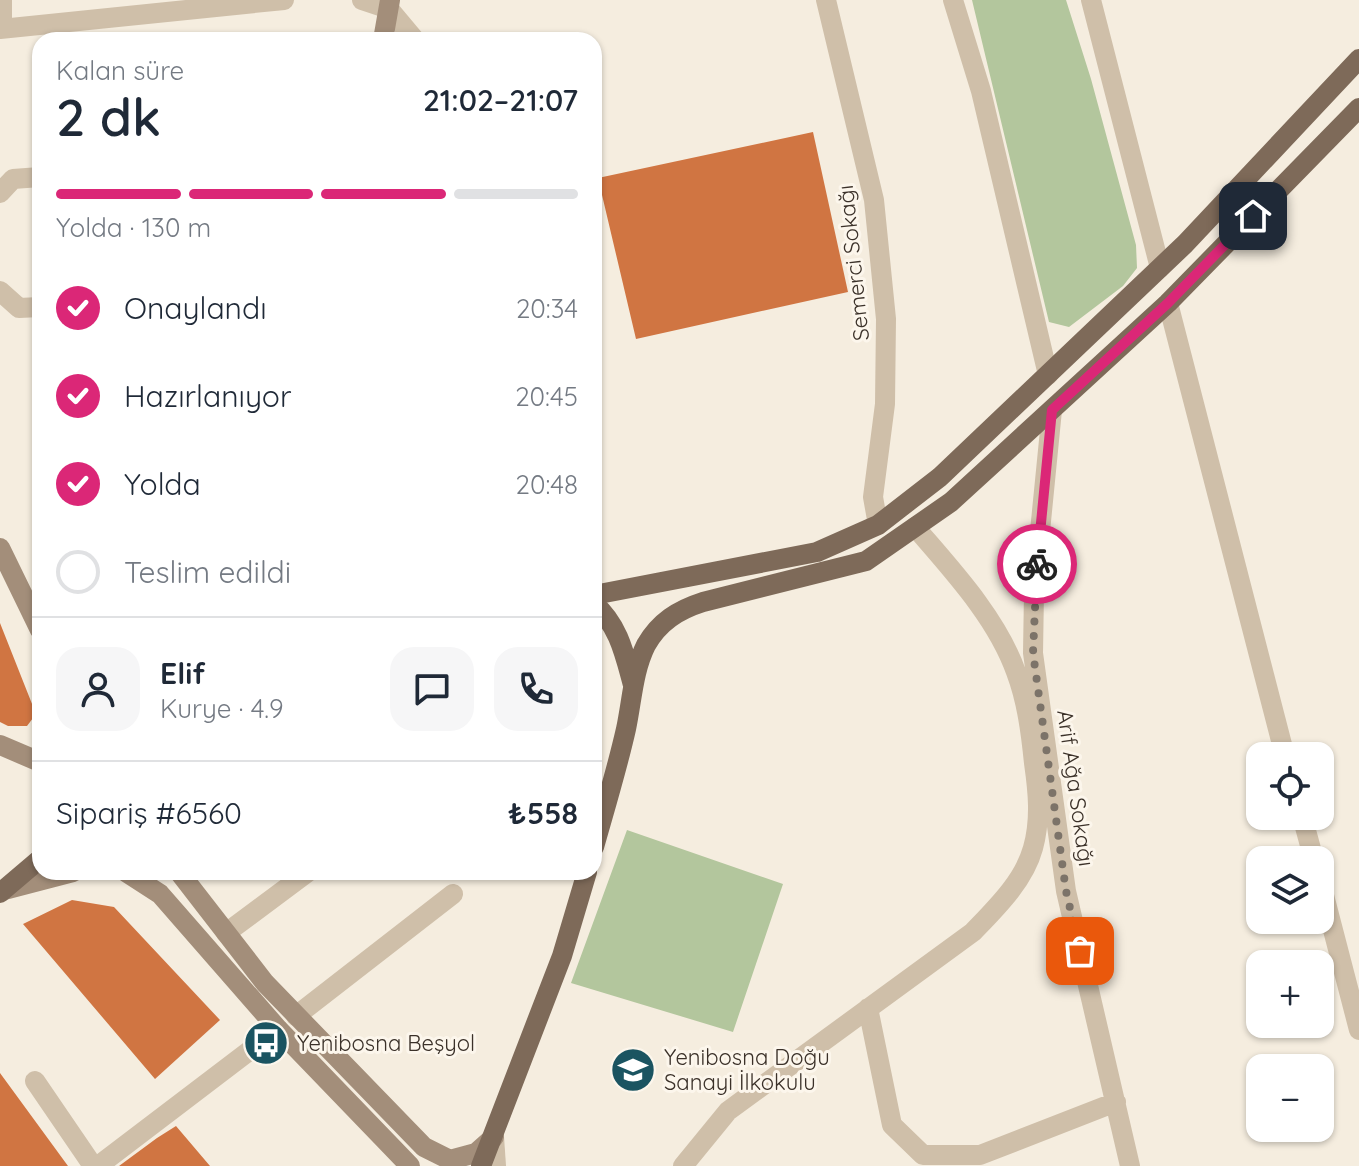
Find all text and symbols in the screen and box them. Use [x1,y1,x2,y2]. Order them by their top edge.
text: Kalan süre [56,54,184,87]
text: 21:02–21:07 [423,81,578,119]
text: 2 dk [56,84,161,149]
pin [1219,182,1287,250]
street label: Semerci Sokağı [831,184,875,342]
icon: home [1231,194,1275,238]
text: Yolda · 130 m [56,211,211,244]
icon: check [56,286,100,330]
text: Onaylandı [124,289,267,327]
text: 20:34 [516,292,578,325]
icon: check [56,374,100,418]
text: Hazırlanıyor [124,377,292,415]
text: 20:45 [515,380,578,413]
icon: check [56,462,100,506]
text: Yolda [124,465,201,503]
text: 20:48 [516,468,578,501]
courier [997,524,1077,604]
icon: bike [1015,542,1059,586]
text: Teslim edildi [124,553,291,591]
button: person [56,647,140,731]
button: chat [390,647,474,731]
button: phone [494,647,578,731]
text: Elif [160,654,205,692]
text: Kurye · 4.9 [160,692,284,725]
street label: Arif Ağa Sokağı [1051,708,1101,868]
map controls [1246,742,1334,1142]
button: locate [1246,742,1334,830]
text: Sipariş #6560 [56,794,242,832]
text: ₺558 [508,794,578,832]
button: layers [1246,846,1334,934]
pin [1046,917,1114,985]
icon: bag [1058,929,1102,973]
button: + [1246,950,1334,1038]
bus stop icon: Yenibosna Beşyol [242,1019,290,1067]
place label: Yenibosna Beşyol [297,1029,475,1057]
place label: Yenibosna Doğu Sanayi İlkokulu [664,1043,830,1096]
school or university icon: Yenibosna Doğu Sanayi İlkokulu [609,1046,657,1094]
button: − [1246,1054,1334,1142]

